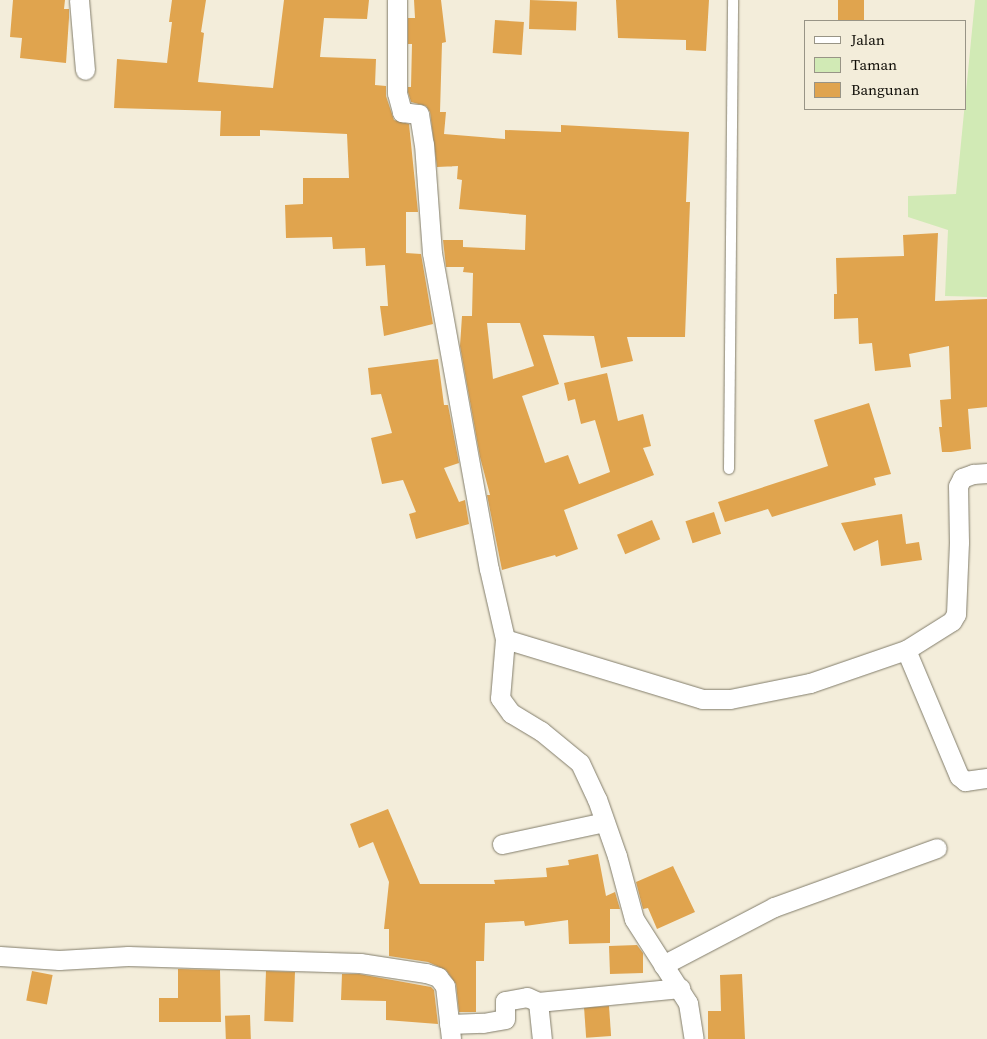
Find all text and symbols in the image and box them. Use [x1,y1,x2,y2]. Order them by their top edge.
legend [804,20,967,110]
text: Jalan [851,29,885,50]
text: Taman [851,54,897,75]
text: Bangunan [851,79,919,100]

